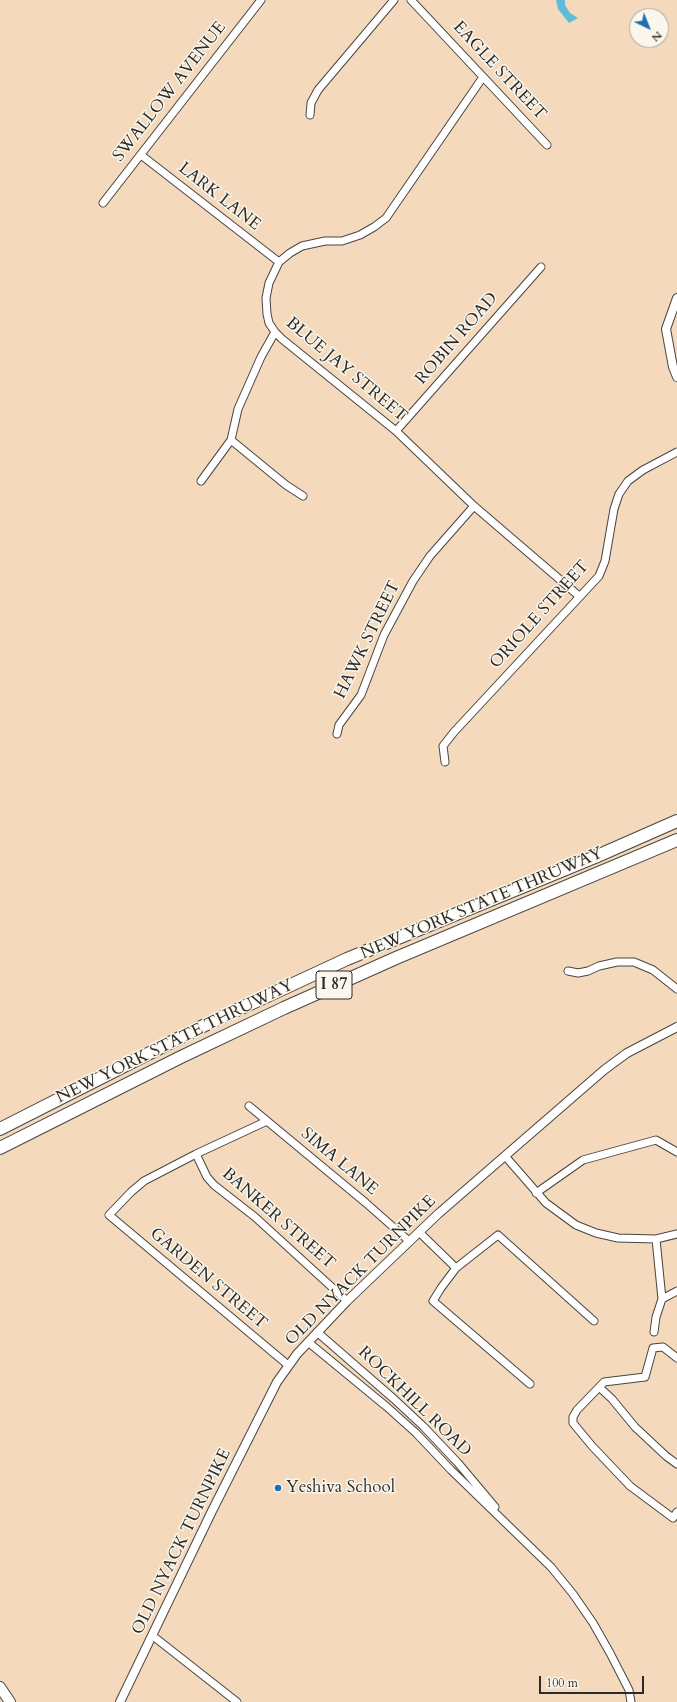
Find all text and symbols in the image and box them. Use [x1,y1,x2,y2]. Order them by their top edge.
north arrow [629,8,669,48]
street label: EAGLE STREET [448,17,550,125]
street label: SWALLOW AVENUE [109,18,231,166]
text: N [648,28,665,45]
street label: LARK LANE [174,159,264,235]
street label: ROBIN ROAD [411,289,503,389]
street label: BLUE JAY STREET [281,313,411,427]
street label: ORIOLE STREET [486,557,594,673]
street label: HAWK STREET [331,578,405,702]
street label: NEW YORK STATE THRUWAY [358,844,606,964]
road number: I 87 [316,971,352,999]
street label: NEW YORK STATE THRUWAY [53,976,297,1108]
street label: SIMA LANE [296,1124,382,1200]
street label: BANKER STREET [217,1164,339,1274]
street label: OLD NYACK TURNPIKE [281,1191,441,1351]
street label: GARDEN STREET [145,1224,271,1334]
street label: ROCKHILL ROAD [353,1343,475,1461]
street label: OLD NYACK TURNPIKE [128,1446,236,1638]
place label: Yeshiva School [286,1478,395,1498]
marker: Yeshiva School [273,1483,283,1493]
scale bar [541,1668,646,1694]
text: 100 m [546,1675,578,1691]

